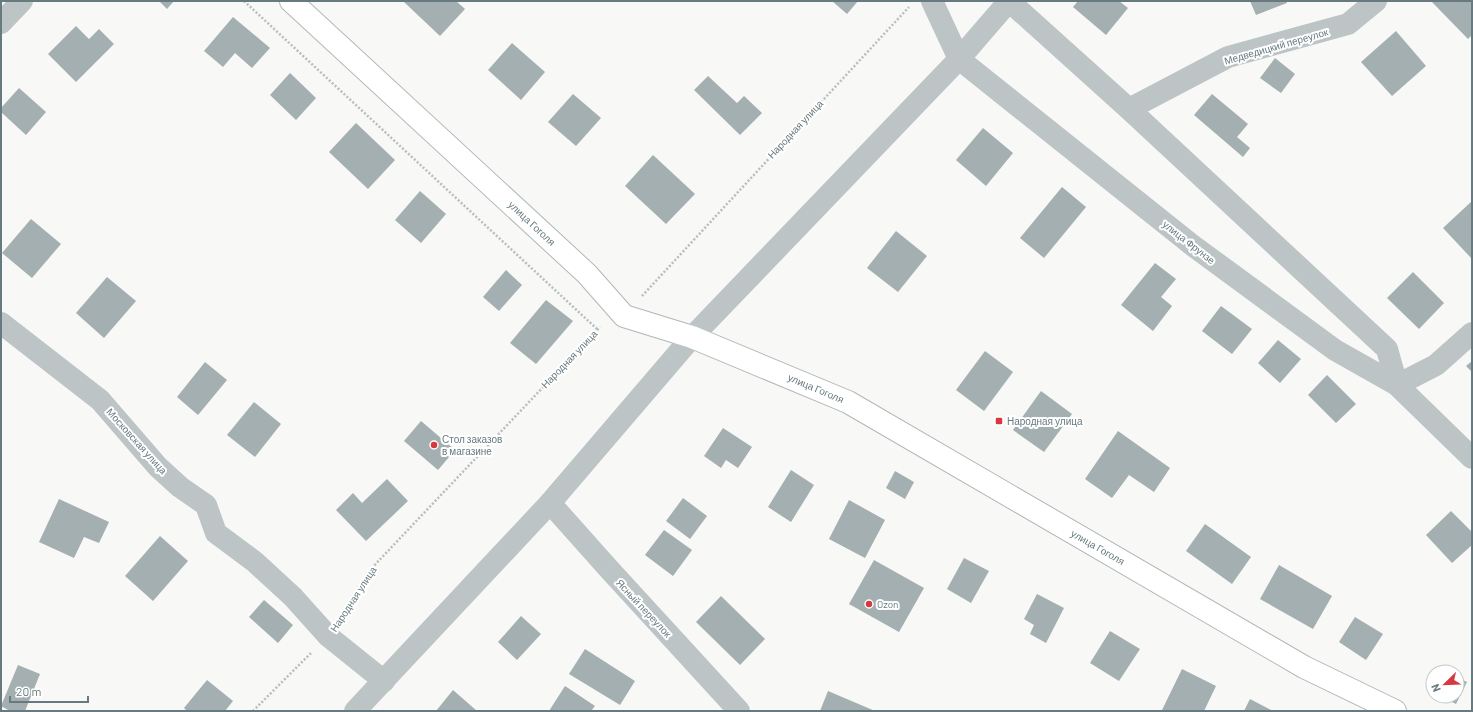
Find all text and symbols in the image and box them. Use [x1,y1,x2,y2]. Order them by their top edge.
street label: Медведицкий переулок [1223,25,1330,67]
street label: Народная улица [765,97,825,161]
street label: улица Гоголя [506,198,558,248]
street label: улица Фрунзе [1160,218,1218,266]
street label: Народная улица [538,327,600,390]
street label: улица Гоголя [786,371,846,405]
street label: Московская улица [104,406,170,477]
place label: Народная улица [1007,415,1083,427]
marker: Народная улица [994,416,1004,426]
place label: Стол заказов в магазине [442,433,502,457]
marker: Стол заказов в магазине [429,440,439,450]
street label: улица Гоголя [1069,527,1127,567]
street label: Народная улица [327,564,379,634]
street label: Ясный переулок [614,576,674,640]
place label: Ozon [877,598,899,610]
marker: Ozon [864,599,874,609]
north arrow [1425,664,1465,704]
scale bar [10,678,88,704]
text: N [1428,682,1443,694]
text: 20 m [16,684,42,698]

